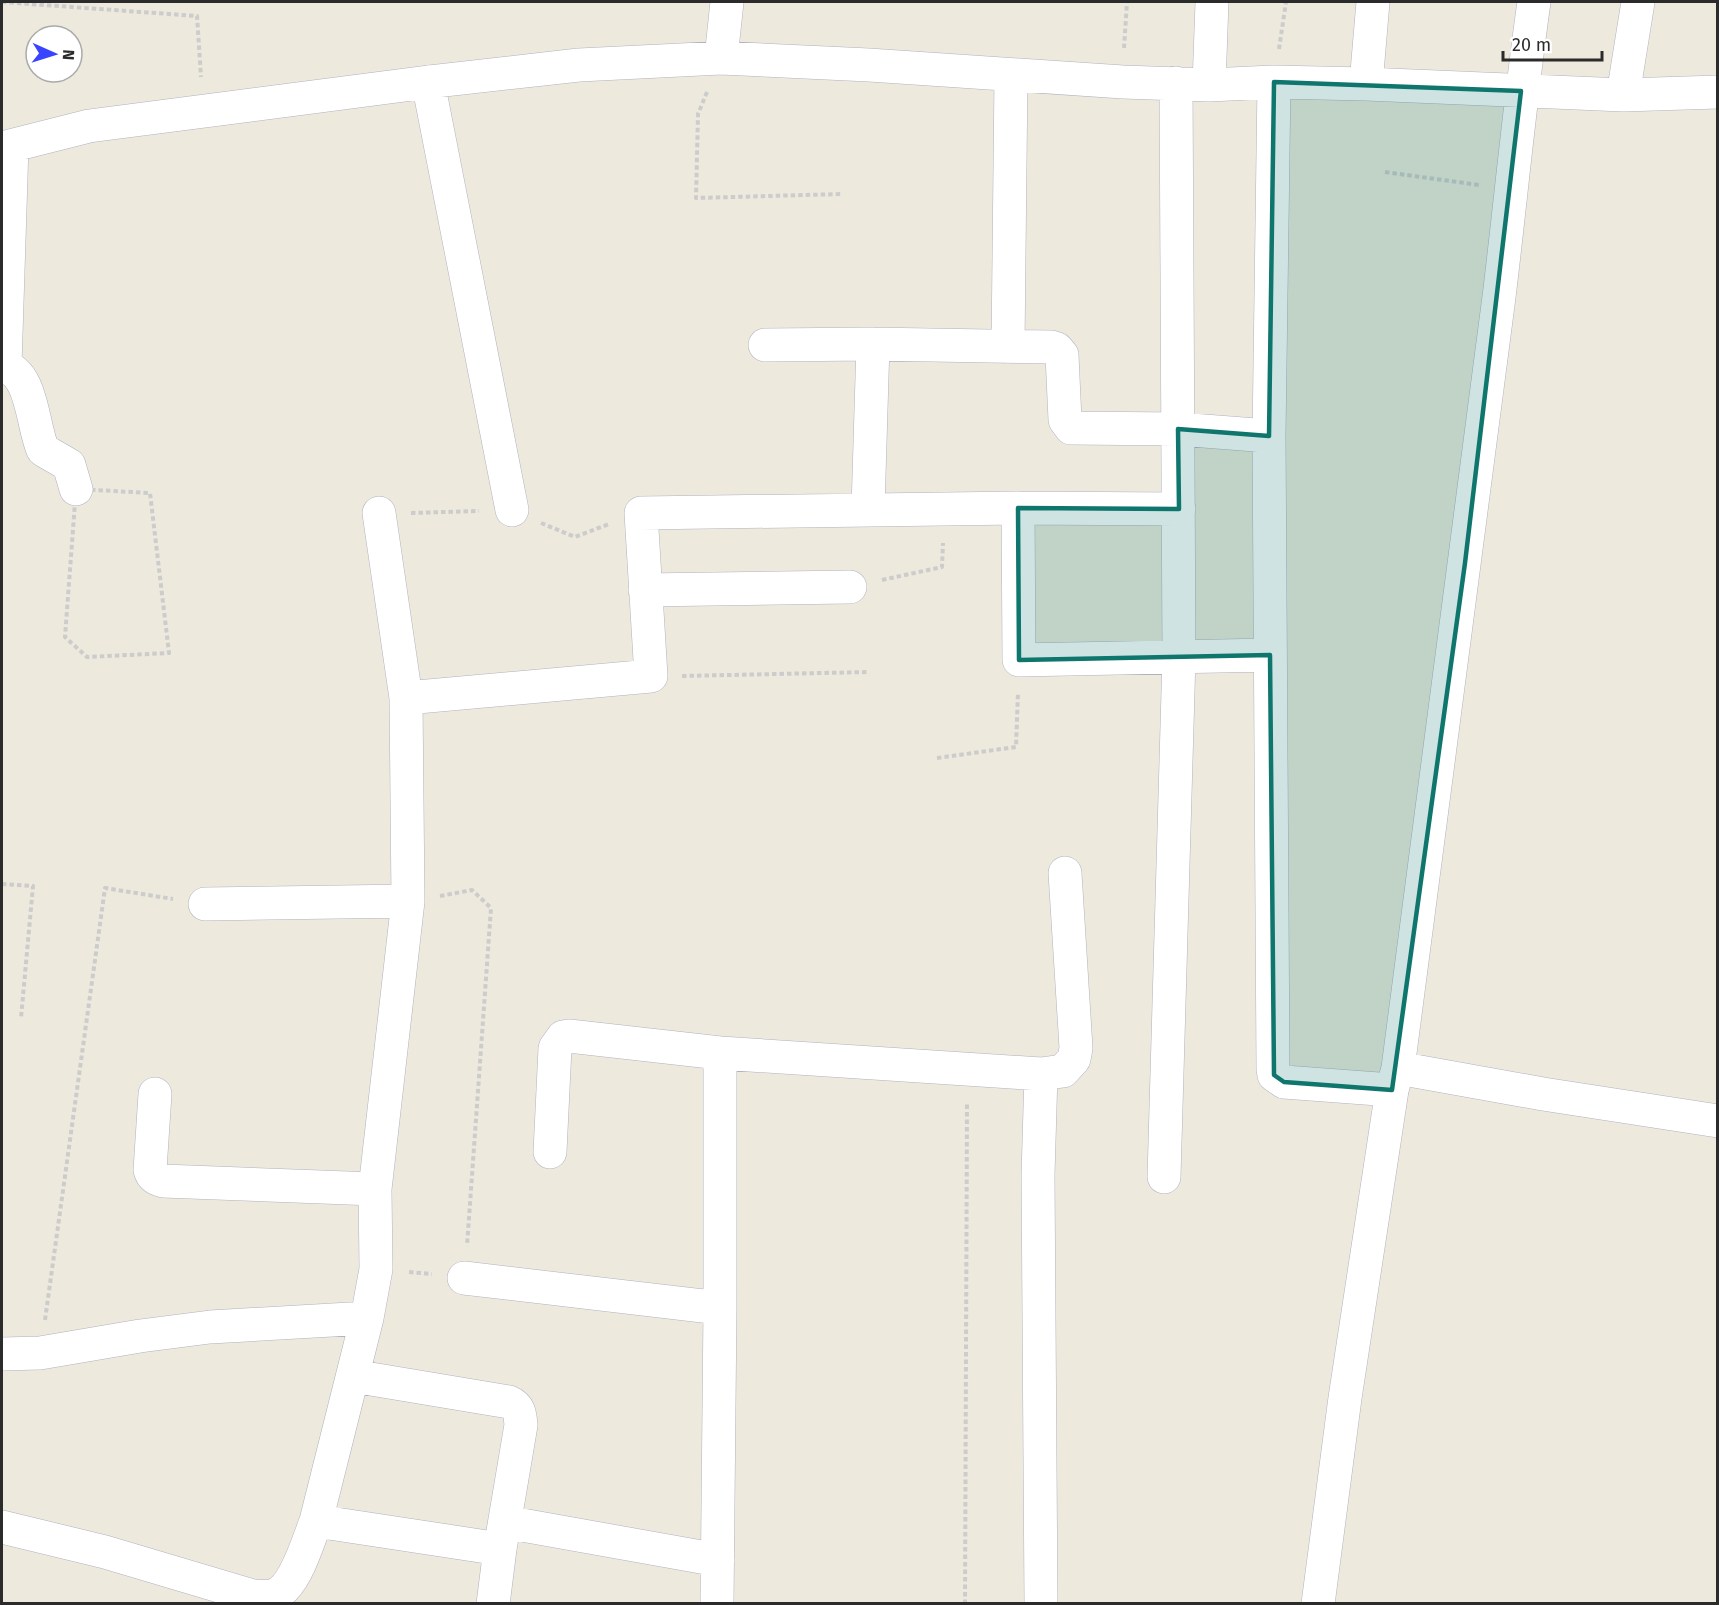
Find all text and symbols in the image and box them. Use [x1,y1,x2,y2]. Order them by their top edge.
north arrow [24,24,84,84]
scale bar [1503,24,1602,62]
text: 20 m [1512,34,1551,56]
text: N [59,49,78,61]

